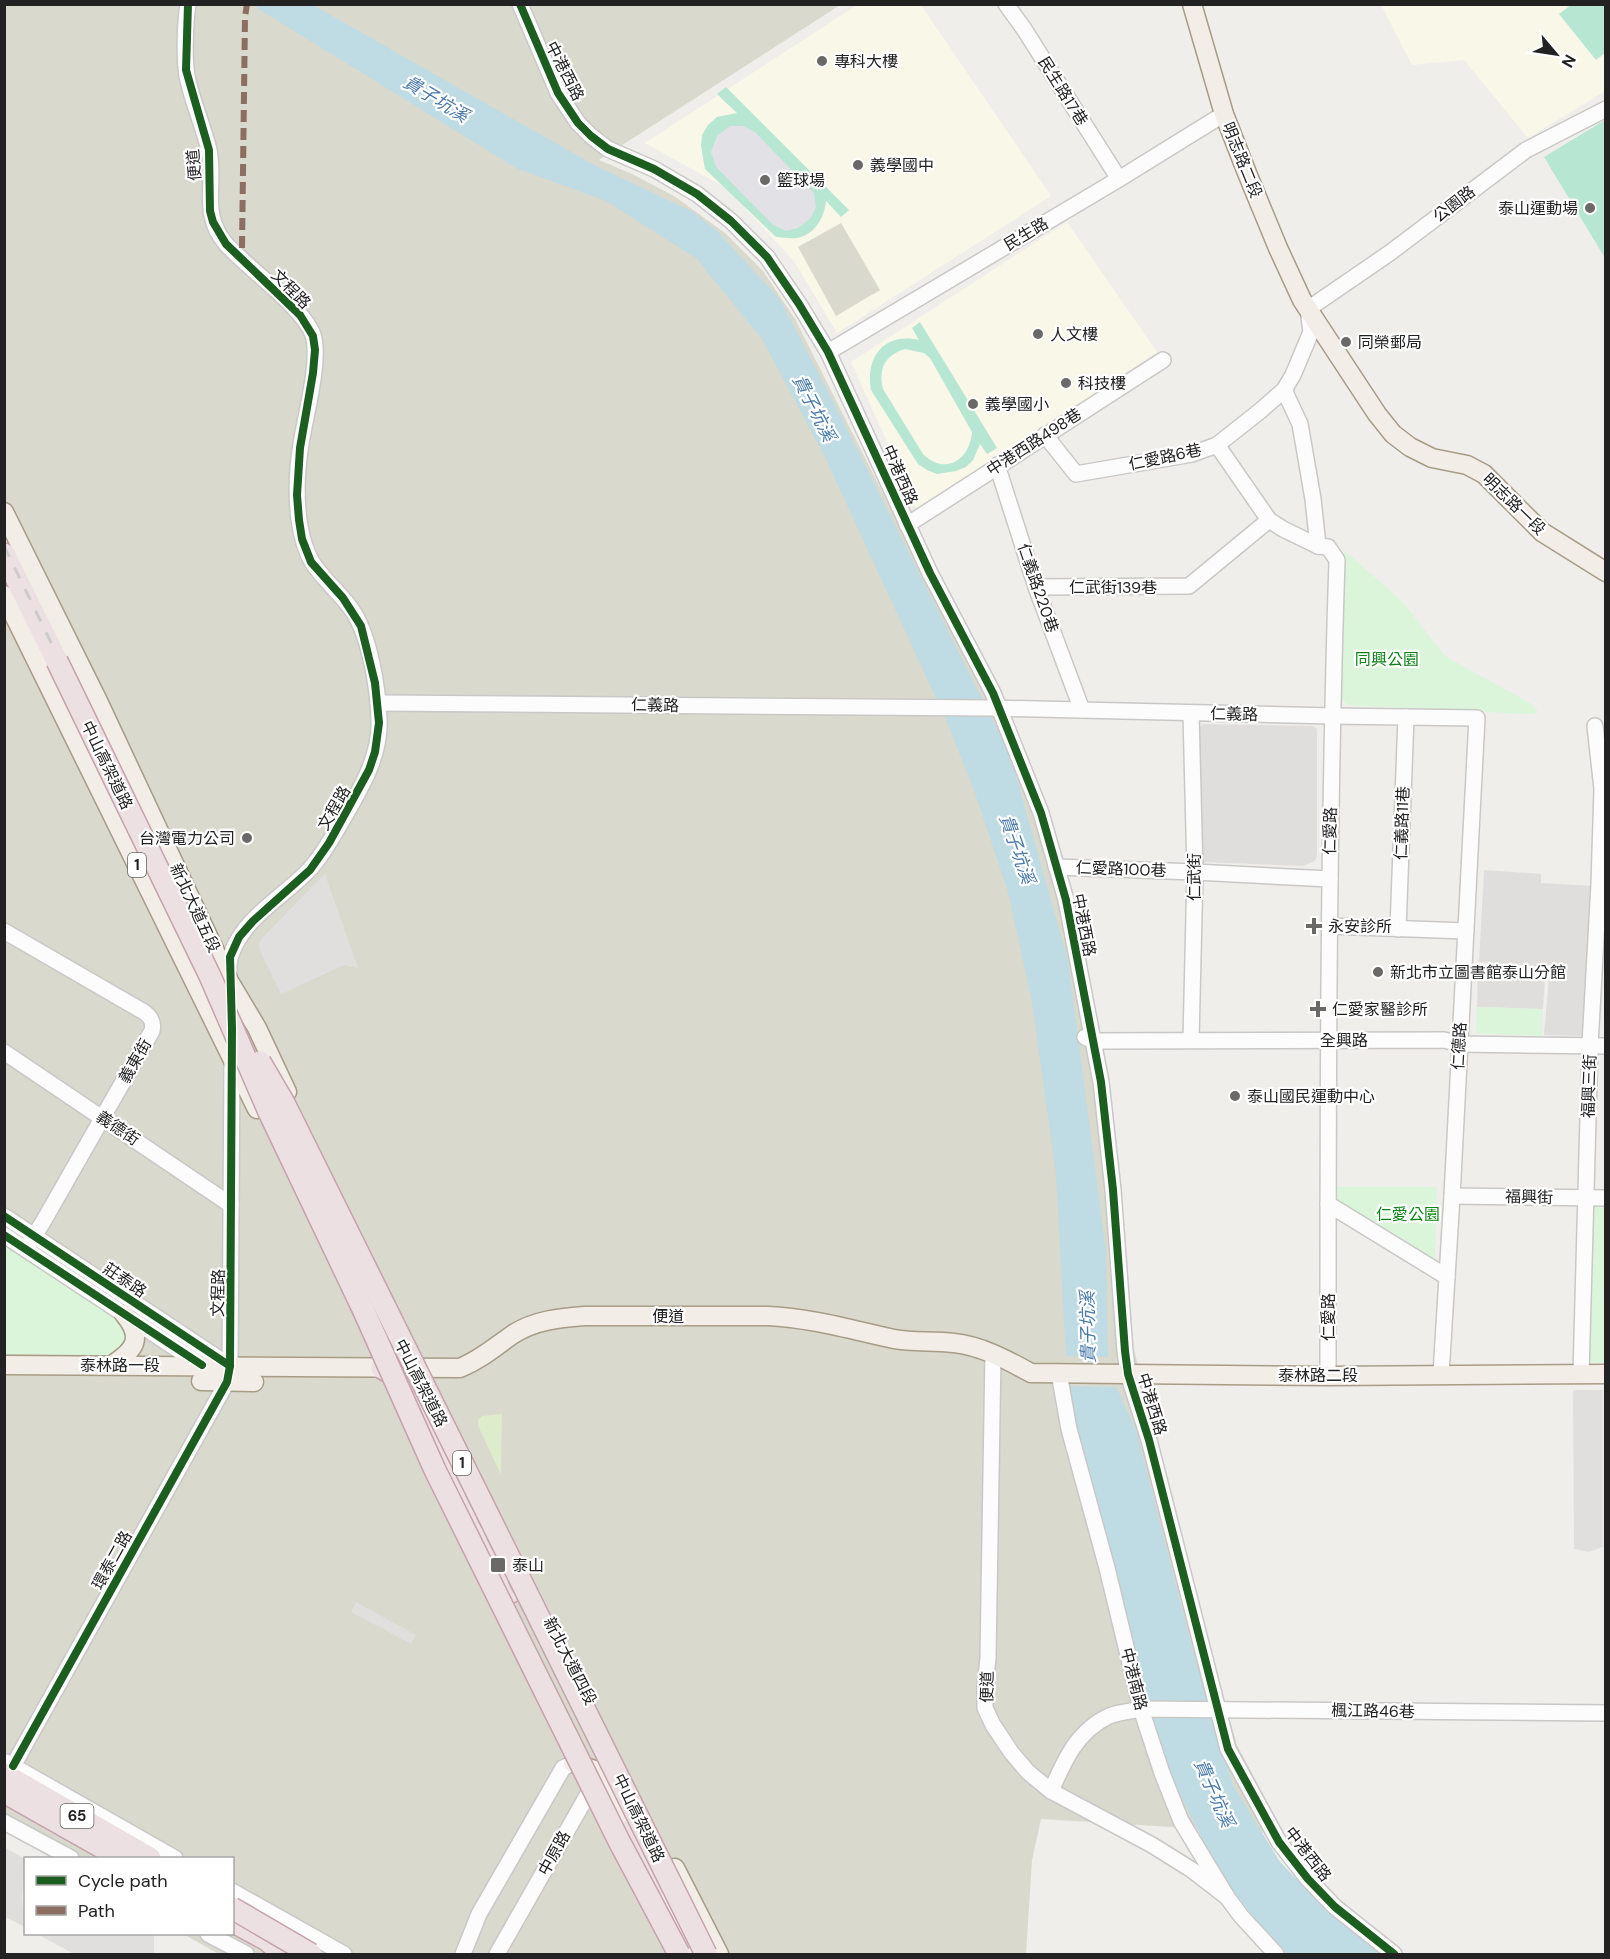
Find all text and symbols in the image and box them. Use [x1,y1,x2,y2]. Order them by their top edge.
north arrow [1526,24,1586,84]
street label: 中港西路 [541,38,589,104]
place label: 專科大樓 [834,51,898,72]
text: N [1557,51,1581,71]
street label: 民生路17巷 [1034,53,1092,129]
marker: 專科大樓 [815,54,829,68]
water label: 貴子坑溪 [399,70,476,129]
street label: 明志路二段 [1217,119,1267,201]
street label: 便道 [182,148,206,182]
place label: 義學國中 [870,155,934,176]
marker: 義學國中 [851,158,865,172]
place label: 籃球場 [777,170,825,191]
marker: 籃球場 [758,173,772,187]
street label: 公園路 [1429,181,1479,227]
place label: 泰山運動場 [1498,198,1578,219]
marker: 泰山運動場 [1583,201,1597,215]
street label: 民生路 [1000,213,1052,255]
street label: 文程路 [267,265,315,313]
place label: 人文樓 [1050,324,1098,345]
marker: 人文樓 [1031,327,1045,341]
place label: 同榮郵局 [1358,332,1422,353]
marker: 同榮郵局 [1339,335,1353,349]
water label: 貴子坑溪 [787,370,842,448]
place label: 科技樓 [1078,373,1126,394]
marker: 科技樓 [1059,376,1073,390]
place label: 義學國小 [985,394,1049,415]
marker: 義學國小 [966,397,980,411]
street label: 中港西路498巷 [982,403,1086,481]
street label: 仁愛路6巷 [1127,439,1203,475]
street label: 中港西路 [877,441,923,509]
street label: 明志路一段 [1478,469,1550,539]
street label: 仁義路220巷 [1013,541,1063,635]
street label: 仁武街139巷 [1069,577,1157,598]
park label: 同興公園 [1355,649,1419,670]
street label: 仁義路 [631,694,679,716]
street label: 仁義路 [1210,703,1258,725]
street label: 中山高架道路 [77,717,137,813]
street label: 文程路 [313,782,355,834]
street label: 仁義路11巷 [1390,786,1414,860]
street label: 仁愛路 [1319,807,1341,855]
water label: 貴子坑溪 [994,811,1041,890]
place label: 台灣電力公司 [139,828,235,849]
marker: 台灣電力公司 [240,831,254,845]
road number: 1 [128,853,146,877]
street label: 仁武街 [1184,853,1205,901]
street label: 仁愛路100巷 [1075,857,1167,881]
street label: 新北大道五段 [165,860,225,956]
street label: 中港西路 [1068,892,1100,958]
place label: 永安診所 [1328,916,1392,937]
marker: 永安診所 [1305,917,1323,935]
place label: 新北市立圖書館泰山分館 [1390,962,1566,983]
marker: 新北市立圖書館泰山分館 [1371,965,1385,979]
place label: 仁愛家醫診所 [1332,999,1428,1020]
marker: 仁愛家醫診所 [1309,1000,1327,1018]
street label: 仁德路 [1447,1021,1471,1071]
street label: 全興路 [1320,1030,1368,1051]
street label: 義東街 [114,1035,156,1087]
street label: 福興三街 [1577,1054,1601,1118]
place label: 泰山國民運動中心 [1247,1086,1375,1107]
marker: 泰山國民運動中心 [1228,1089,1242,1103]
street label: 義德街 [92,1106,144,1150]
street label: 福興街 [1505,1186,1553,1208]
park label: 仁愛公園 [1376,1204,1440,1225]
street label: 莊泰路 [99,1258,151,1302]
street label: 文程路 [207,1269,229,1317]
water label: 貴子坑溪 [1075,1288,1101,1363]
street label: 仁愛路 [1318,1293,1339,1341]
street label: 便道 [652,1306,684,1327]
street label: 中山高架道路 [390,1335,452,1431]
street label: 泰林路一段 [80,1355,160,1376]
street label: 泰林路二段 [1278,1365,1358,1386]
street label: 中港西路 [1133,1370,1171,1438]
road number: 1 [453,1451,471,1475]
street label: 環泰二路 [87,1527,137,1593]
place label: 泰山 [512,1555,544,1576]
marker: 泰山 [489,1556,507,1574]
street label: 新北大道四段 [539,1613,601,1709]
street label: 中港南路 [1116,1645,1152,1713]
street label: 便道 [976,1671,998,1703]
street label: 楓江路46巷 [1331,1700,1415,1722]
water label: 貴子坑溪 [1188,1755,1241,1834]
street label: 中山高架道路 [609,1770,669,1866]
road number: 65 [60,1804,94,1828]
street label: 中港西路 [1280,1822,1336,1886]
street label: 中原路 [533,1827,575,1879]
legend [24,1857,234,1935]
text: Cycle path [78,1869,168,1893]
text: Path [78,1899,115,1923]

